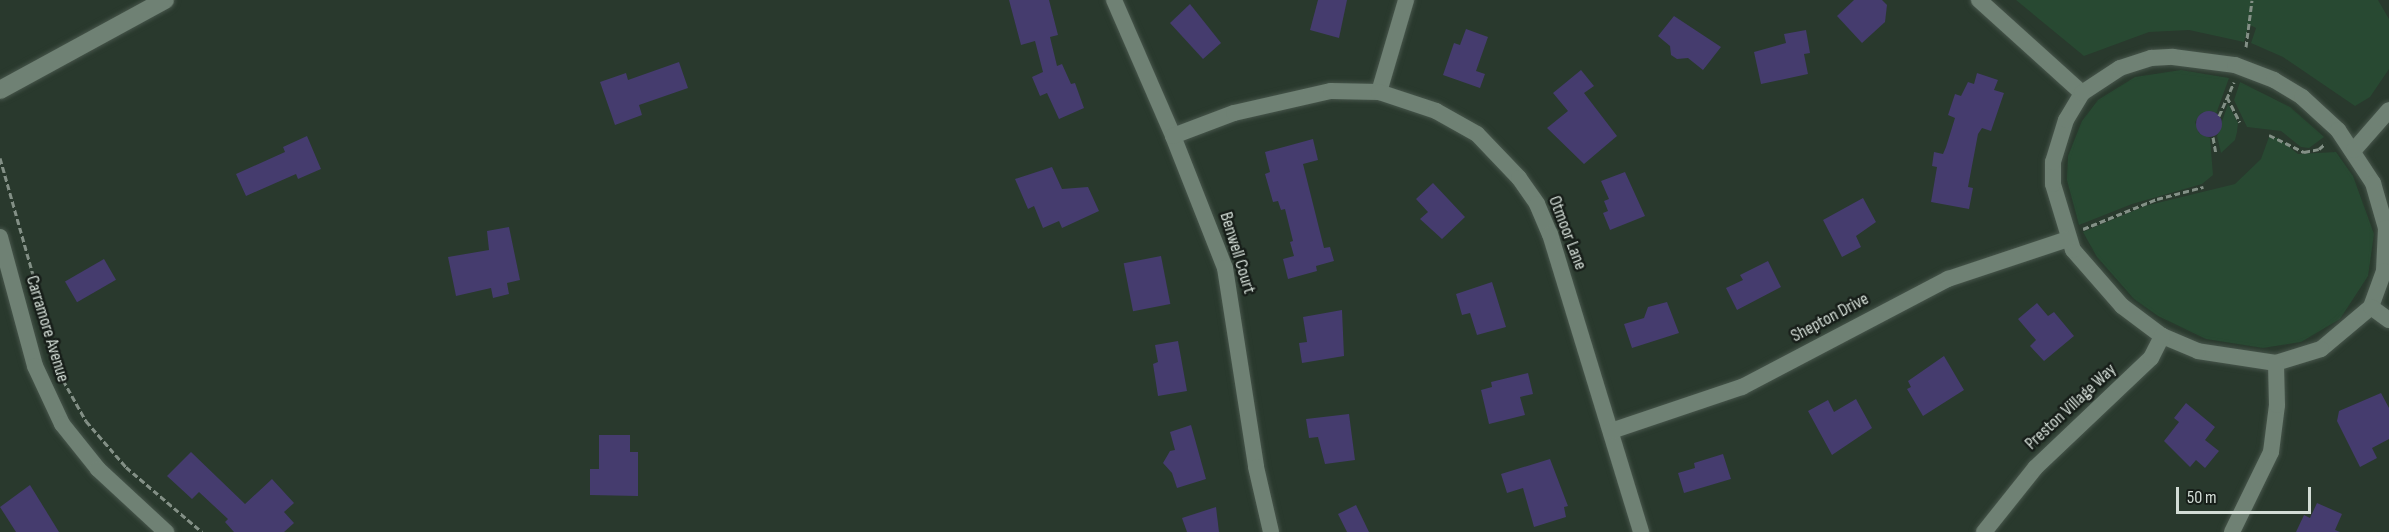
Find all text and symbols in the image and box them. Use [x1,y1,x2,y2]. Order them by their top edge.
street label: Otmoor Lane [1543,193,1591,273]
street label: Benwell Court [1214,210,1260,296]
street label: Carramore Avenue [21,273,73,385]
street label: Shepton Drive [1787,289,1873,347]
street label: Preston Village Way [2021,359,2121,455]
scale bar [2179,475,2314,513]
text: 50 m [2187,487,2217,508]

